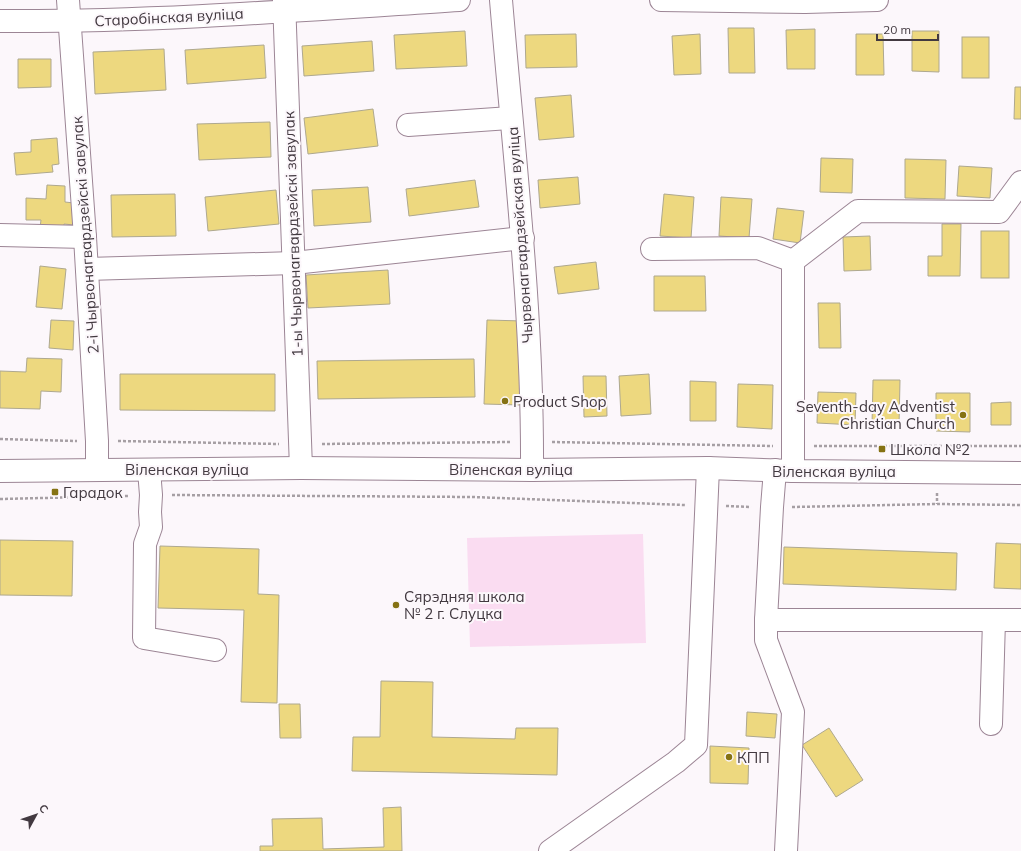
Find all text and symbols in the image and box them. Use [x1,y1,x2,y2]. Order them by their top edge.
street label: Старобінская вуліца [94,4,244,30]
scale bar [877,16,938,42]
text: 20 m [883,22,911,37]
street label: 1-ы Чырвонагвардзейскі завулак [279,110,307,357]
street label: 2-і Чырвонагвардзейскі завулак [67,115,103,355]
street label: Чырвонагвардзейская вуліца [503,126,537,344]
place label: Product Shop [513,392,606,411]
marker: Product Shop [500,396,510,406]
place label: Seventh-day Adventist Christian Church [796,397,955,433]
marker: Seventh-day Adventist Christian Church [958,410,968,420]
place label: Школа №2 [890,440,970,459]
marker: Школа №2 [877,444,887,454]
street label: Віленская вуліца [125,460,249,479]
street label: Віленская вуліца [449,460,573,479]
street label: Віленская вуліца [772,462,896,481]
place label: Гарадок [63,483,124,502]
marker: Гарадок [50,487,60,497]
place label: Сярэдняя школа № 2 г. Слуцка [404,587,525,623]
marker: Сярэдняя школа № 2 г. Слуцка [391,600,401,610]
place label: КПП [737,748,770,767]
marker: КПП [724,752,734,762]
north arrow [16,795,56,835]
text: С [36,801,52,816]

